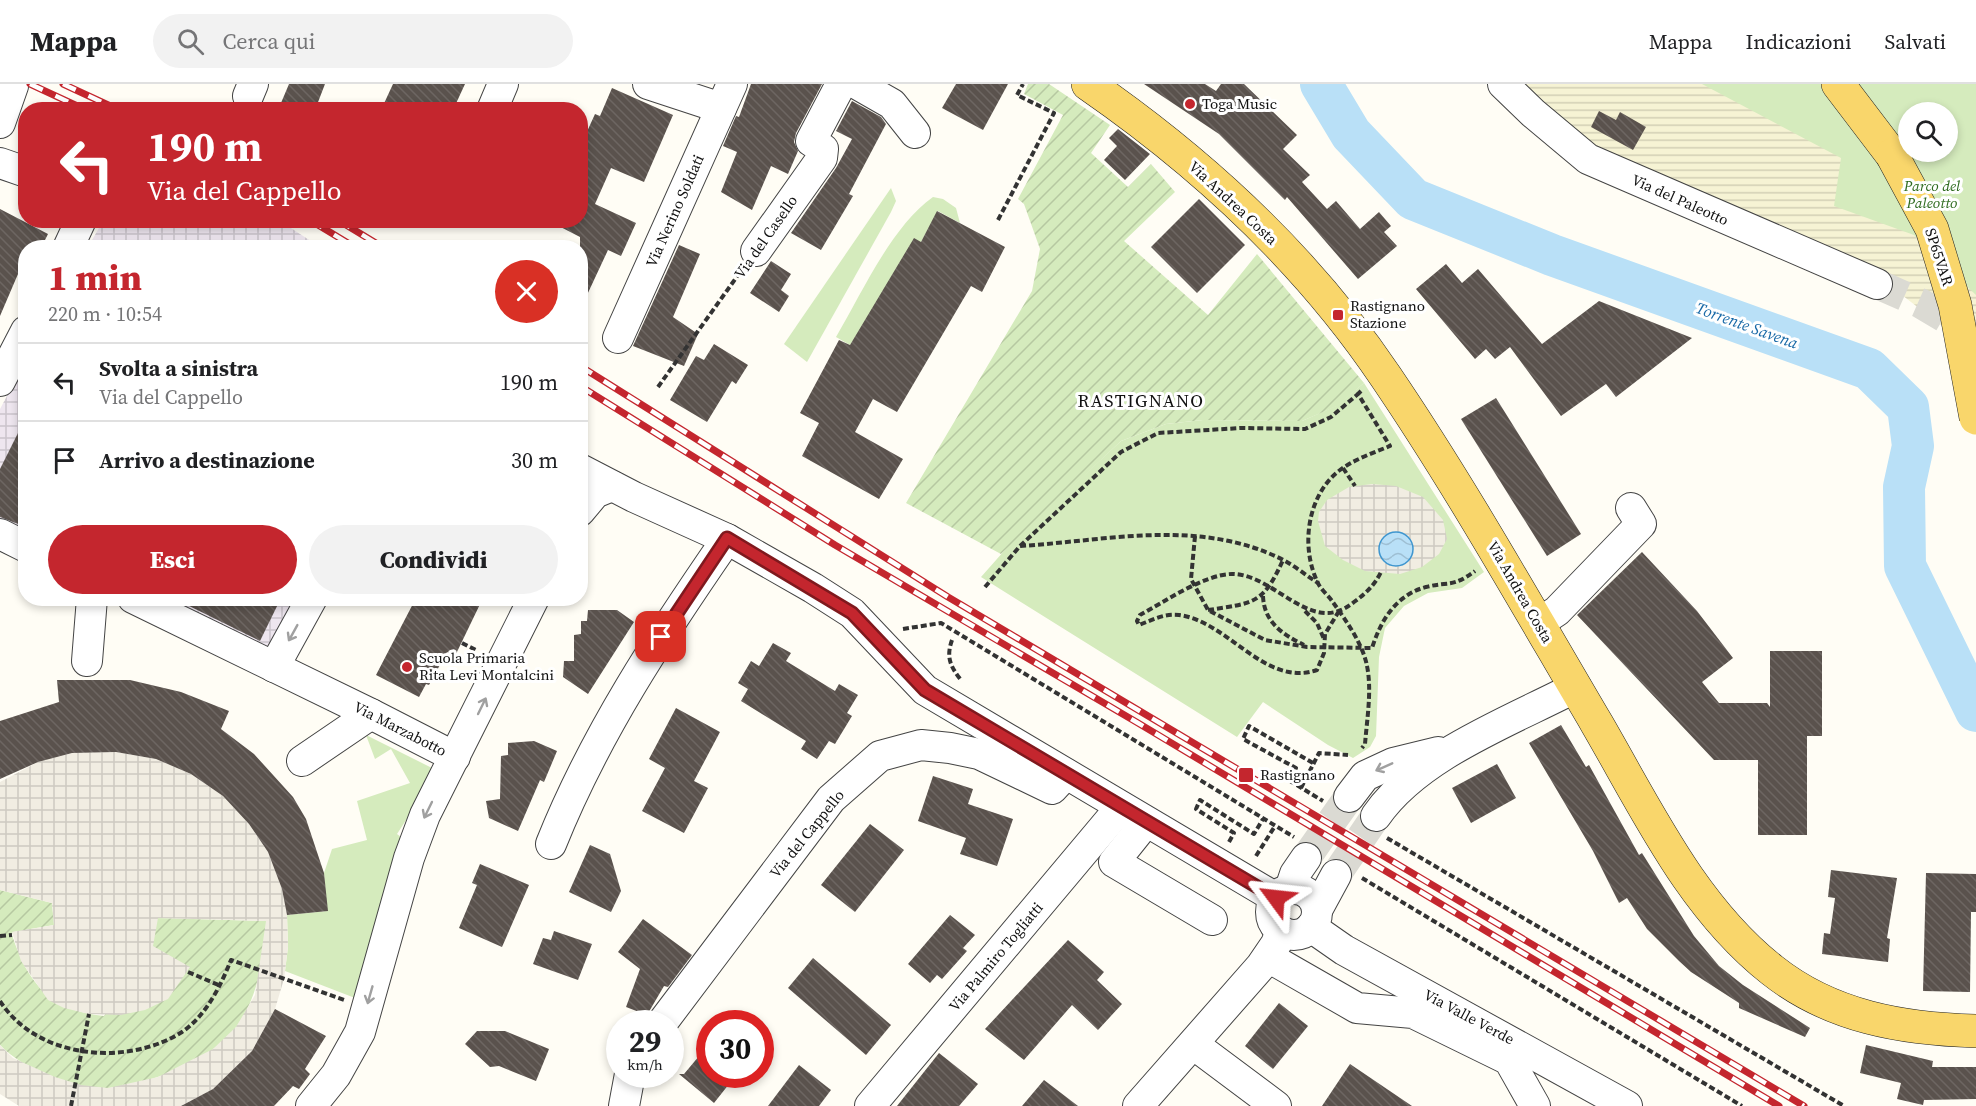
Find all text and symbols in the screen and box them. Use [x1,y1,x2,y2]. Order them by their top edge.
search box [153,14,573,68]
text: Mappa [30,22,117,60]
icon: search [174,25,207,58]
text: Cerca qui [222,26,315,56]
text: Mappa [1649,27,1713,56]
text: Indicazioni [1746,27,1851,56]
text: Salvati [1884,27,1946,56]
place label: Toga Music [1202,93,1277,114]
marker: Toga Music [1183,97,1197,111]
map controls [1898,102,1958,162]
button: search [1898,102,1958,162]
text: 190 m [147,117,262,175]
icon: left [48,126,126,204]
street label: Via Nerino Soldati [640,151,709,270]
street label: Via Andrea Costa [1184,156,1283,250]
street label: Via del Paleotto [1628,169,1732,230]
text: Via del Cappello [147,172,341,209]
park label: Parco del Paleotto [1903,175,1961,213]
street label: Via del Casello [729,191,802,283]
street label: SP65VAR [1920,225,1959,288]
text: 1 min [48,253,142,302]
button: close [495,260,558,323]
place label: Rastignano Stazione [1350,295,1425,333]
water label: Torrente Savena [1693,296,1802,354]
text: 220 m · 10:54 [48,300,162,328]
marker: Rastignano Stazione [1331,308,1345,322]
text: Svolta a sinistra [99,353,258,383]
icon: left [48,366,81,399]
text: 190 m [500,367,558,397]
text: Via del Cappello [99,383,243,411]
district label: RASTIGNANO [1077,388,1205,413]
icon: arrive [48,444,81,477]
text: Arrivo a destinazione [99,445,315,475]
text: 30 m [511,445,558,475]
button: Esci [48,525,297,594]
button: Condividi [309,525,558,594]
street label: Via Andrea Costa [1483,537,1558,647]
pin [635,611,686,662]
icon: arrive [644,620,677,653]
one-way arrow [287,623,298,641]
place label: Scuola Primaria Rita Levi Montalcini [419,647,554,685]
marker: Scuola Primaria Rita Levi Montalcini [400,660,414,674]
street label: Via Marzabotto [350,696,450,761]
one-way arrow [477,697,488,715]
one-way arrow [1376,762,1394,773]
place label: Rastignano [1260,764,1335,785]
marker: Rastignano [1237,766,1255,784]
street label: Via del Cappello [764,785,849,882]
one-way arrow [422,800,434,818]
position arrow [1244,866,1308,930]
street label: Via Palmiro Togliatti [944,898,1048,1016]
street label: Via Valle Verde [1420,984,1519,1049]
one-way arrow [364,985,375,1004]
speed limit sign: 30 [696,1010,774,1088]
text: 29 [629,1021,661,1062]
text: km/h [627,1054,663,1075]

